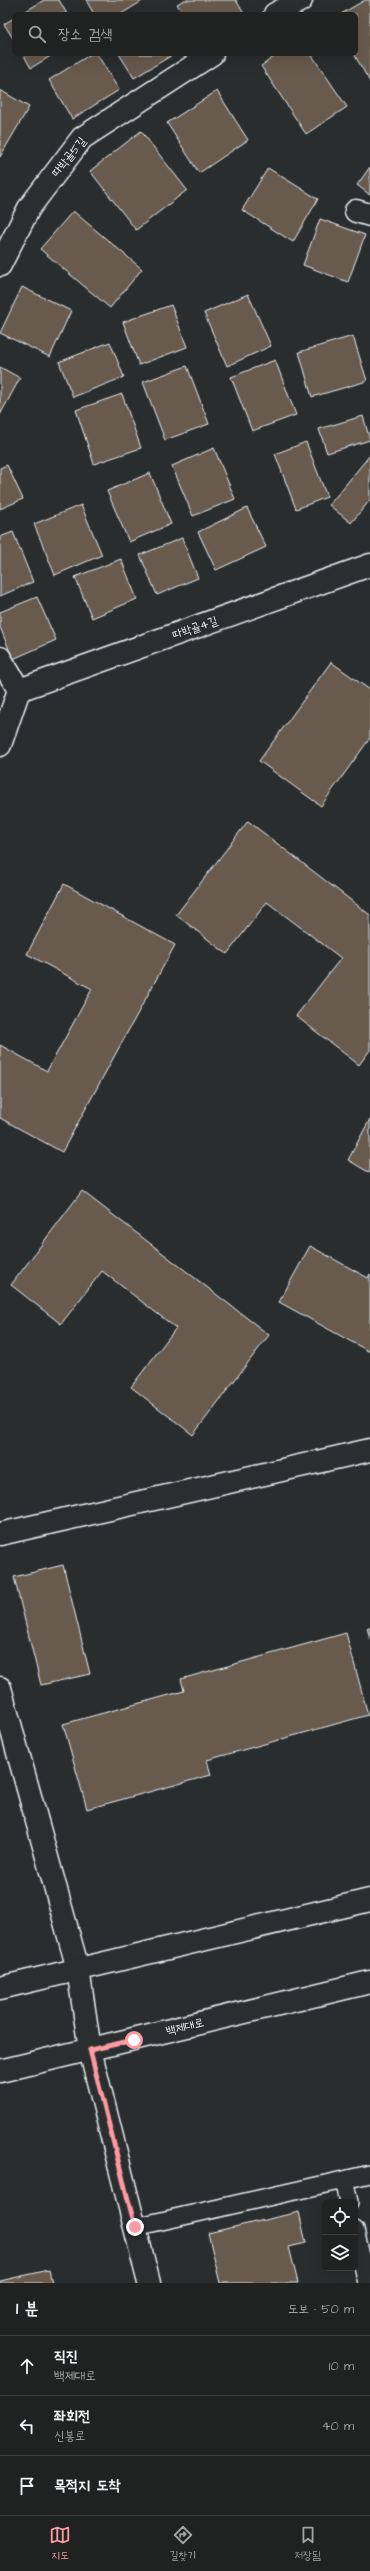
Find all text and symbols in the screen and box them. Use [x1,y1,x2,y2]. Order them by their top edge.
search box [12,12,358,56]
icon: search [26,23,48,45]
text: 장소 검색 [58,24,112,45]
street label: 따박골5길 [48,133,91,181]
street label: 따박골4길 [170,612,220,644]
street label: 백제대로 [164,2014,206,2040]
route start [125,2031,143,2049]
map controls [322,2199,358,2271]
button: locate [322,2199,358,2235]
route end [126,2218,144,2236]
button: layers [322,2235,358,2271]
text: 1 분 [16,2297,39,2321]
text: 도보 · 50 m [288,2300,354,2318]
text: 직진 [54,2346,78,2367]
icon: ahead [16,2355,38,2377]
text: 10 m [329,2357,354,2375]
text: 백제대로 [54,2367,96,2385]
text: 좌회전 [54,2406,90,2427]
icon: left [16,2415,38,2437]
text: 40 m [322,2417,354,2435]
text: 신봉로 [54,2427,85,2445]
icon: arrive [16,2475,38,2497]
text: 목적지 도착 [54,2475,120,2496]
tab: 지도 [49,2524,71,2563]
tab: 길찾기 [169,2524,196,2563]
tab: 저장됨 [294,2524,321,2563]

